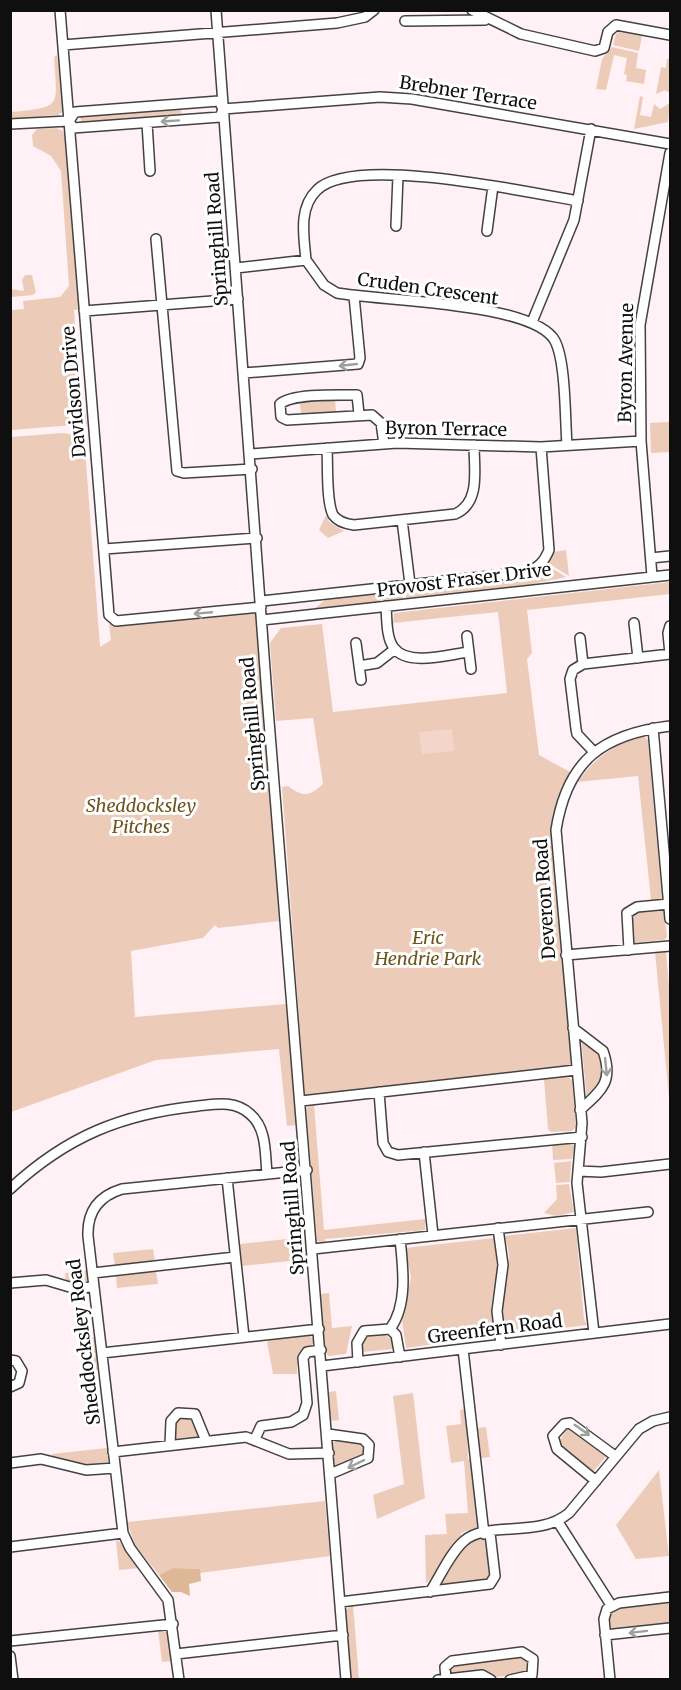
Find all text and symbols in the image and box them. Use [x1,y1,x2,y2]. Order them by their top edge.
street label: Brebner Terrace [398,70,538,115]
one-way arrow [161,116,181,127]
street label: Springhill Road [200,171,233,307]
street label: Cruden Crescent [356,267,500,310]
street label: Byron Avenue [613,303,638,423]
street label: Davidson Drive [56,325,91,459]
one-way arrow [338,360,358,371]
street label: Byron Terrace [385,416,507,441]
street label: Provost Fraser Drive [375,557,553,602]
one-way arrow [194,608,214,619]
street label: Springhill Road [235,656,270,792]
park label: Sheddocksley Pitches [86,794,196,838]
street label: Deveron Road [529,838,560,960]
park label: Eric Hendrie Park [374,926,481,970]
one-way arrow [601,1056,612,1076]
street label: Springhill Road [276,1140,309,1276]
street label: Sheddocksley Road [62,1257,105,1427]
street label: Greenfern Road [426,1309,564,1348]
one-way arrow [573,1424,589,1436]
one-way arrow [348,1458,366,1470]
one-way arrow [628,1626,648,1637]

